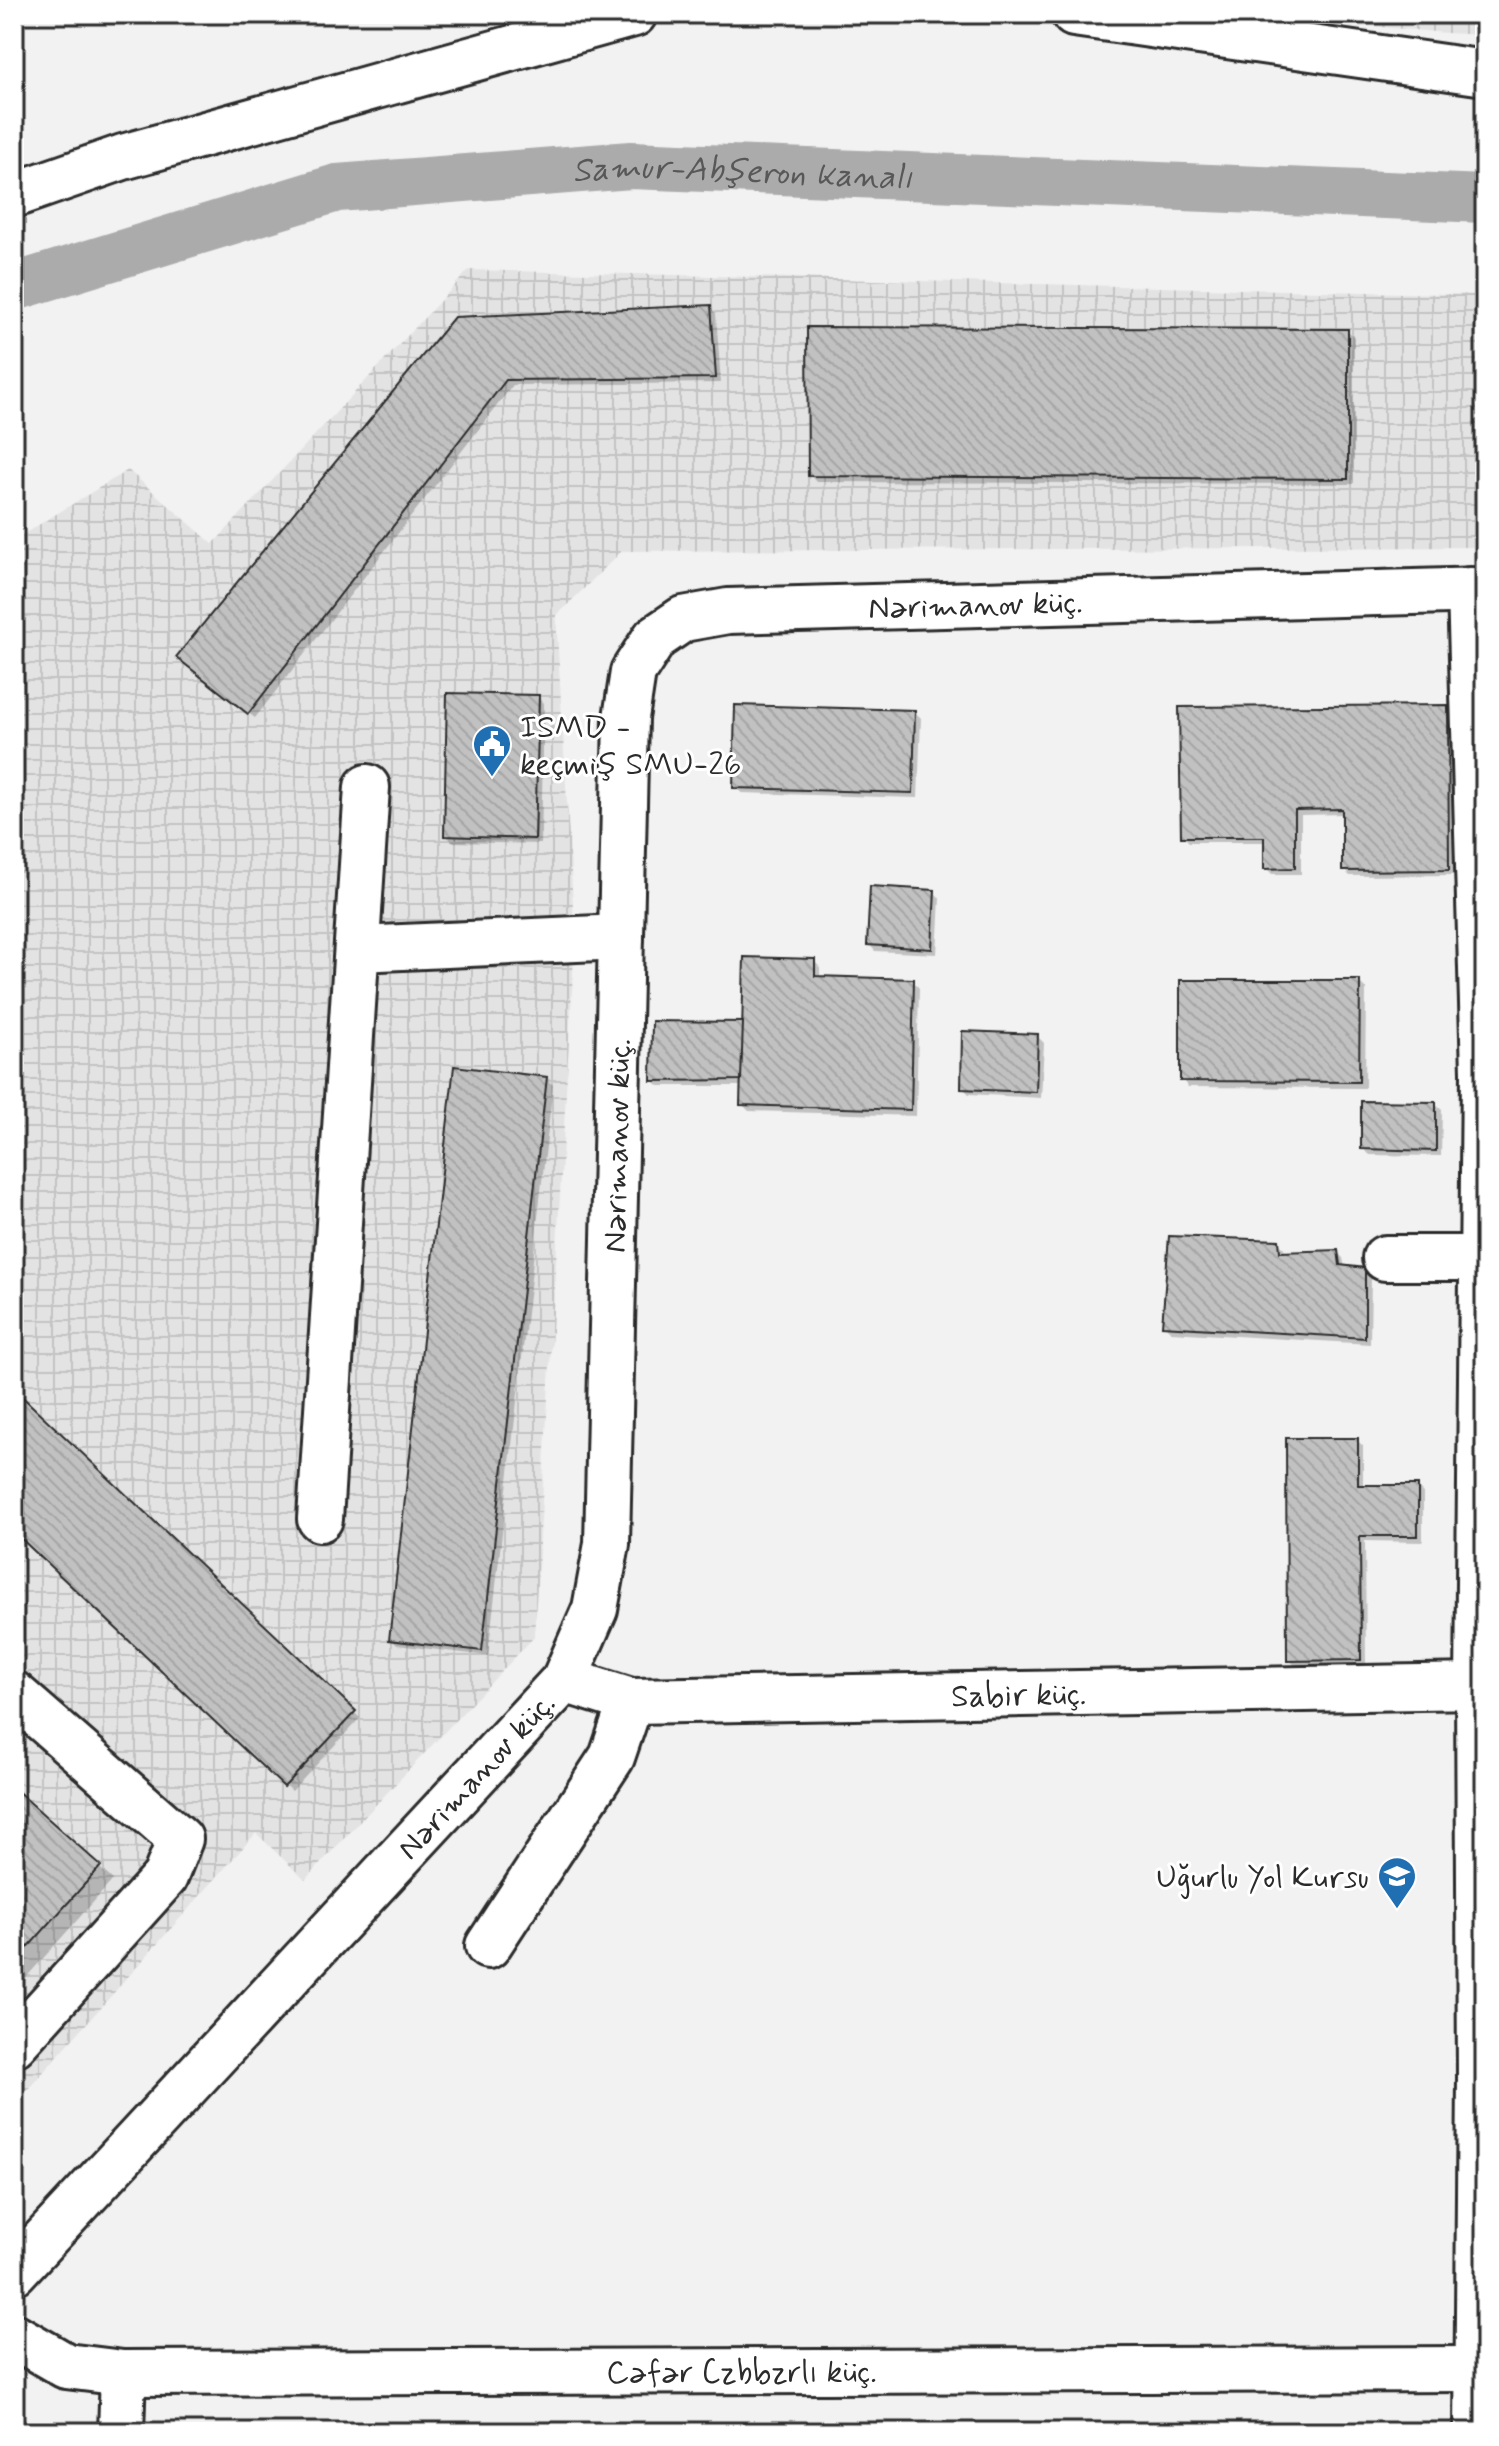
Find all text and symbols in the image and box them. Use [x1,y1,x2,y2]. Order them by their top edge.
water label: Samur-Abşeron kanalı [570,144,914,201]
street label: Nərimanov küç. [868,582,1083,630]
place label: ISMD - keçmiş SMU-26 [520,707,742,786]
public building icon: ISMD - keçmiş SMU-26 [471,723,513,778]
street label: Nərimanov küç. [595,1038,642,1253]
street label: Sabir küç. [951,1674,1087,1718]
street label: Nərimanov küç. [389,1684,565,1870]
school or university icon: Uğurlu Yol Kursu [1376,1855,1418,1910]
place label: Uğurlu Yol Kursu [1156,1857,1369,1899]
street label: Cəfər Czbbzrlı küç. [606,2352,877,2395]

